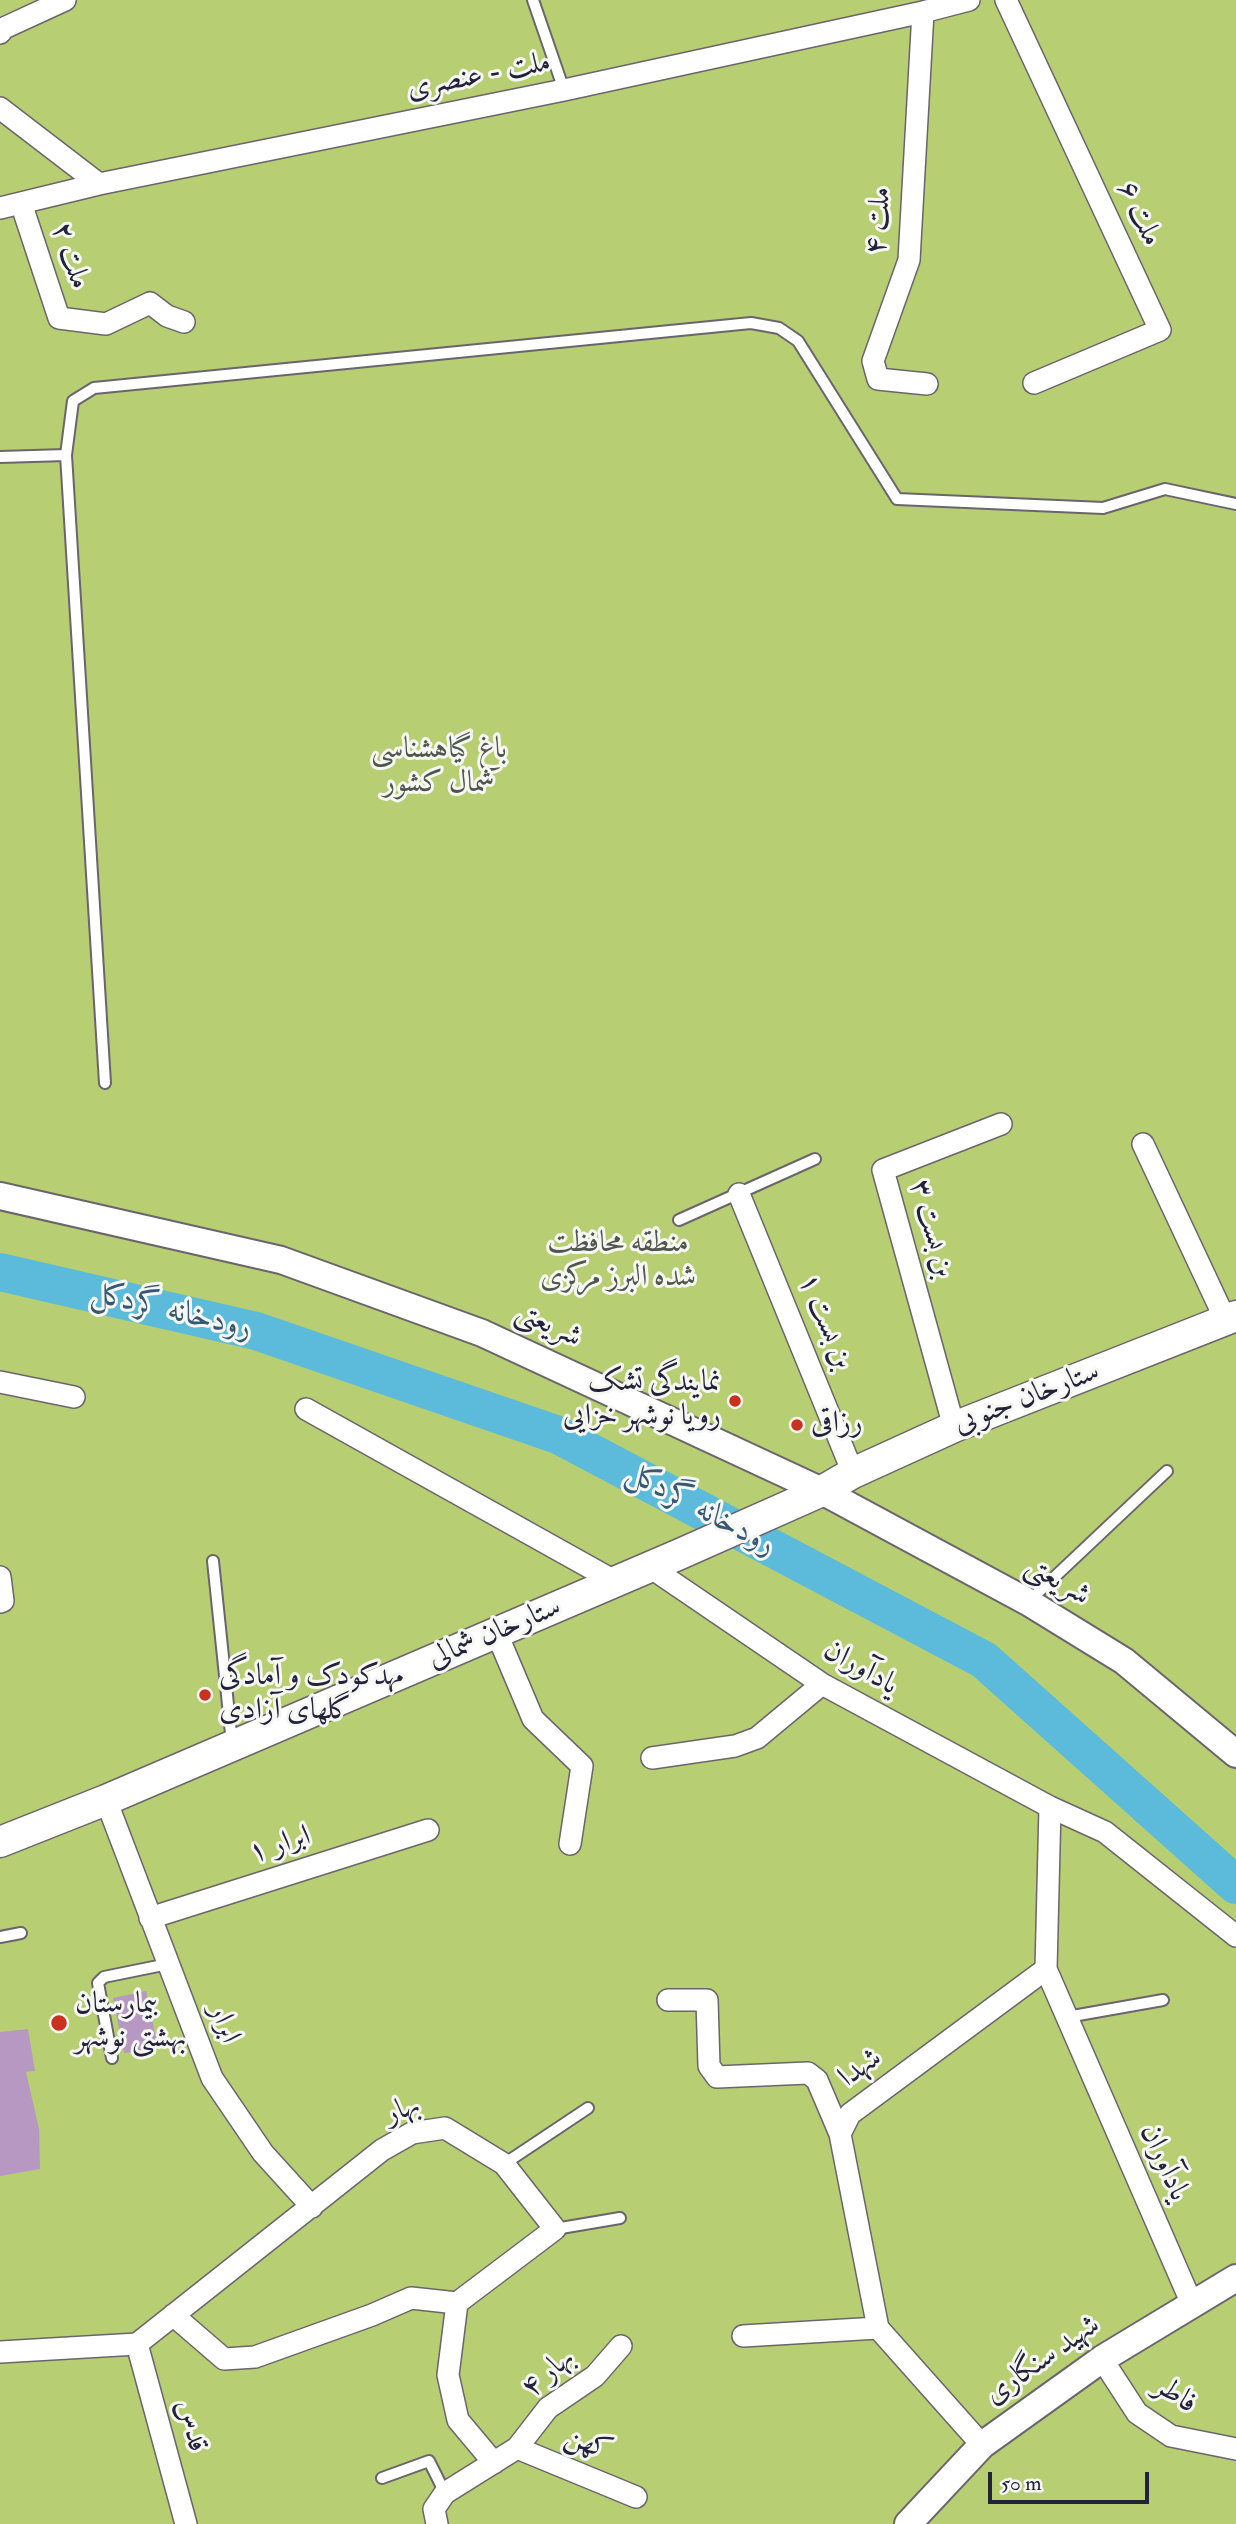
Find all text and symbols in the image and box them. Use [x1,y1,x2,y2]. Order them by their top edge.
street label: ملت - عنصری [404,45,554,109]
street label: ملت ۶ [1107,176,1169,252]
street label: ملت ۴ [859,186,901,256]
street label: ملت ۲ [41,218,97,294]
park label: باغ گیاهشناسی شمال کشور [371,733,507,804]
street label: بن بست ۳ [900,1176,960,1282]
park label: منطقه محافظت شده البرز مرکزی [540,1227,696,1298]
street label: بن بست ۱ [789,1269,859,1375]
water label: رودخانه گردکل [86,1275,256,1349]
street label: شریعتی [509,1295,587,1357]
street label: ستارخان جنوبی [949,1355,1105,1443]
place label: نمایندگی تشک رویا نوشهر خزایی [563,1366,721,1436]
marker: نمایندگی تشک رویا نوشهر خزایی [727,1393,743,1409]
place label: رزاقی [811,1407,863,1443]
marker: رزاقی [789,1417,805,1433]
water label: رودخانه گردکل [618,1454,782,1566]
street label: شریعتی [1018,1549,1096,1615]
street label: ستارخان شمالی [423,1590,567,1678]
street label: یادآوران [816,1633,904,1705]
place label: مهدکودک و آمادگی گلهای آزادی [219,1660,404,1730]
marker: مهدکودک و آمادگی گلهای آزادی [197,1687,213,1703]
street label: ابرار ۱ [244,1819,316,1873]
place label: بیمارستان بهشتی نوشهر [75,1988,187,2058]
street label: ابرار [199,1999,247,2049]
marker: بیمارستان بهشتی نوشهر [49,2013,69,2033]
street label: شهدا [832,2041,890,2097]
street label: بهار [381,2088,425,2134]
street label: یادآوران [1130,2119,1196,2207]
street label: شهید سنگاری [978,2308,1108,2414]
street label: بهار ۴ [515,2341,583,2407]
street label: فاطر [1147,2369,1203,2423]
street label: قدس [166,2396,214,2456]
street label: کهن [559,2419,617,2471]
scale bar [991,2458,1152,2502]
text: 50 m [1001,2470,1042,2497]

